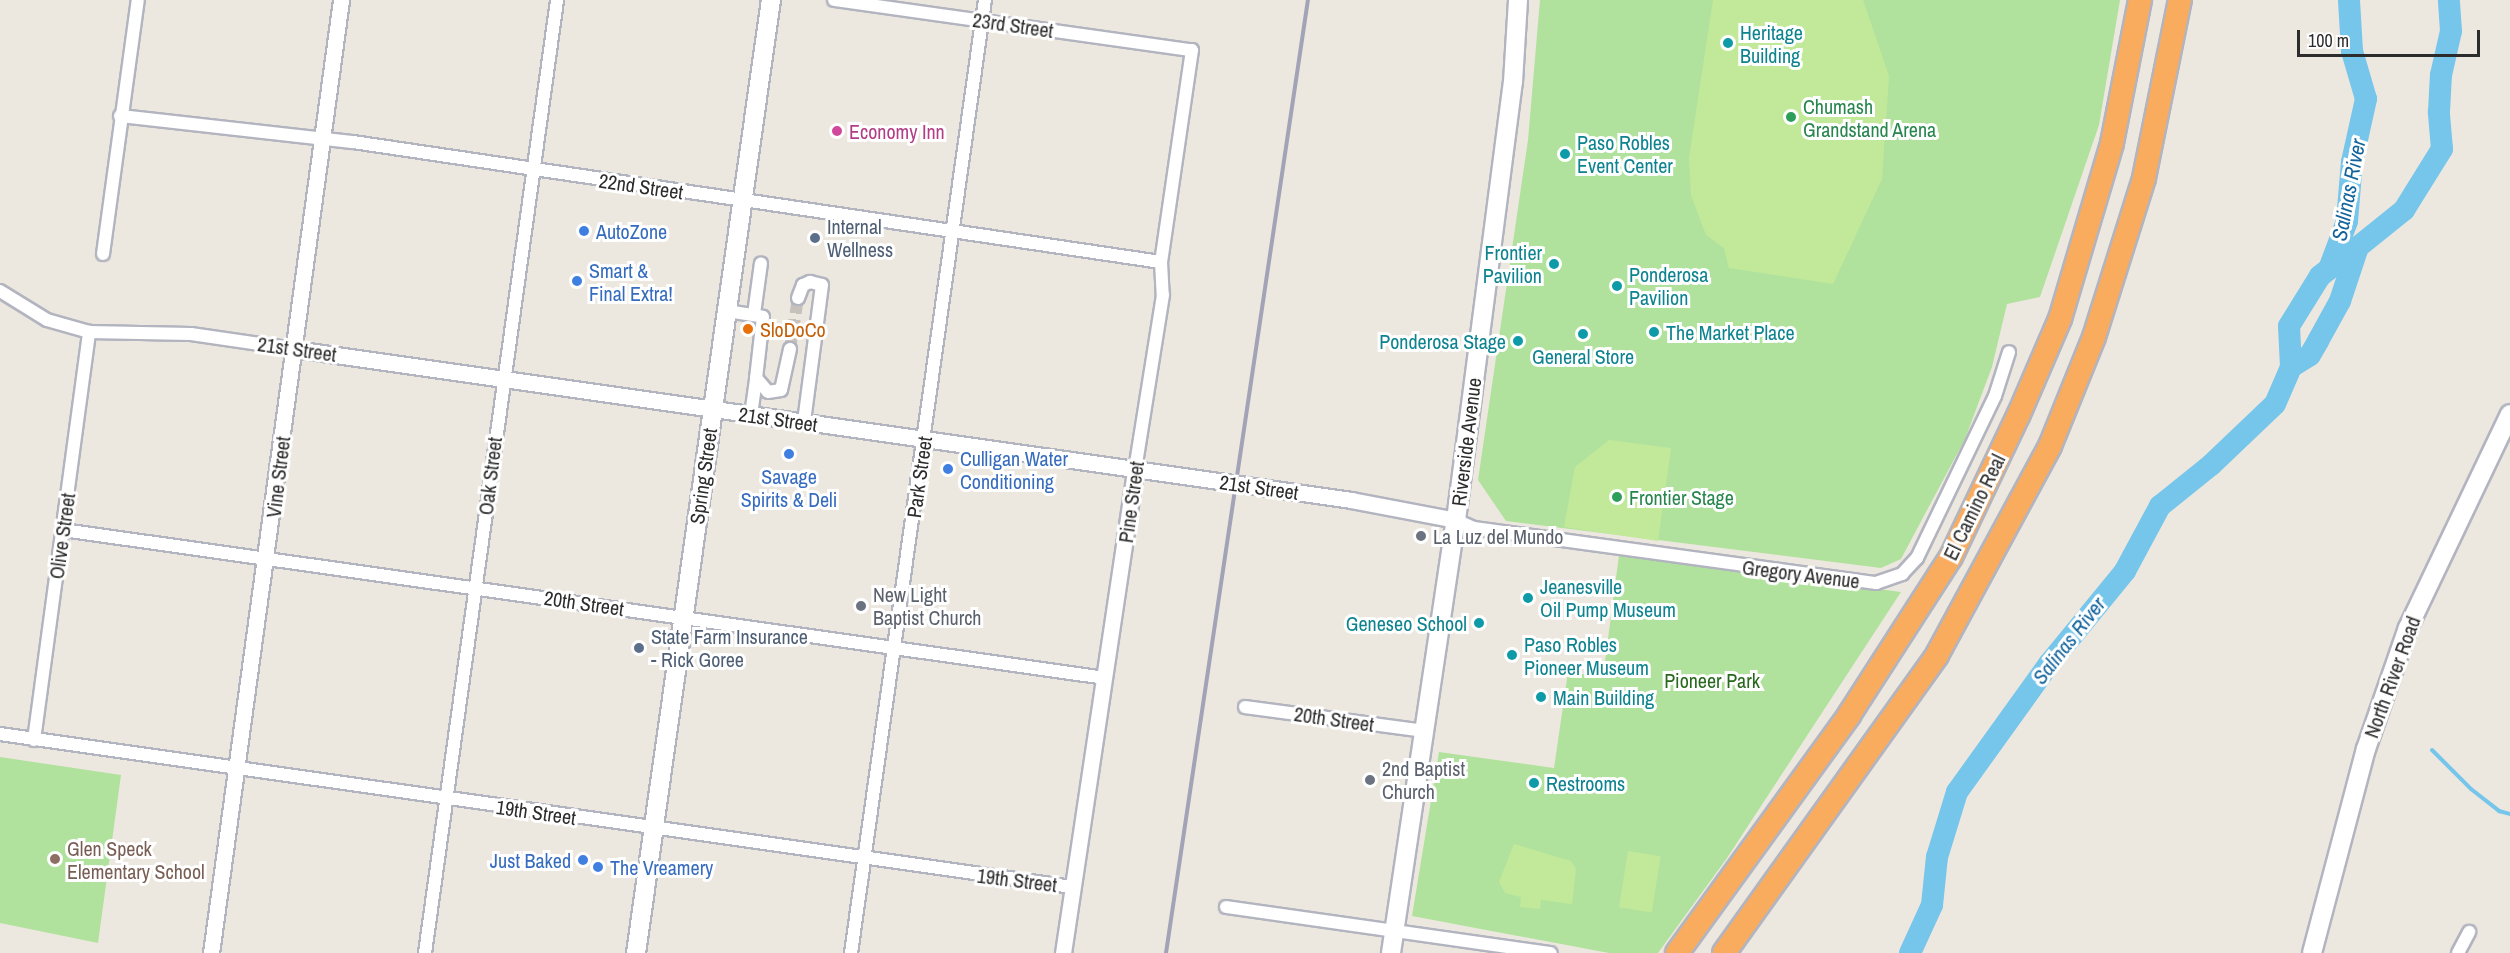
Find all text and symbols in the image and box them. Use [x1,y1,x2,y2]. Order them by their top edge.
street label: 23rd Street [971,7,1055,43]
scale bar [2300,18,2483,56]
place label: Heritage Building [1740,20,1803,67]
text: 100 m [2308,28,2349,53]
marker: Heritage Building [1721,36,1735,50]
place label: Chumash Grandstand Arena [1803,94,1937,141]
marker: Chumash Grandstand Arena [1784,110,1798,124]
place label: Economy Inn [849,119,945,143]
marker: Economy Inn [830,124,844,138]
place label: Paso Robles Event Center [1577,130,1673,177]
water label: Salinas River [2327,137,2371,243]
marker: Paso Robles Event Center [1558,147,1572,161]
street label: 22nd Street [597,168,685,204]
place label: Internal Wellness [827,214,893,261]
place label: AutoZone [596,219,667,243]
marker: AutoZone [577,224,591,238]
marker: Internal Wellness [808,231,822,245]
place label: Frontier Pavilion [1483,240,1542,287]
marker: Frontier Pavilion [1547,257,1561,271]
place label: Smart & Final Extra! [589,258,673,305]
place label: Ponderosa Pavilion [1629,262,1708,309]
marker: Smart & Final Extra! [570,274,584,288]
marker: Ponderosa Pavilion [1610,279,1624,293]
place label: SloDoCo [760,317,826,341]
place label: The Market Place [1666,320,1795,344]
marker: SloDoCo [741,322,755,336]
marker: The Market Place [1647,325,1661,339]
marker: General Store [1576,327,1590,341]
place label: Ponderosa Stage [1379,329,1506,353]
street label: 21st Street [256,332,338,366]
marker: Ponderosa Stage [1511,334,1525,348]
place label: General Store [1532,344,1634,368]
street label: Riverside Avenue [1446,376,1486,508]
street label: 21st Street [737,402,819,436]
street label: Spring Street [684,426,722,526]
street label: Vine Street [261,435,295,519]
street label: Park Street [901,435,937,519]
street label: Oak Street [473,436,507,516]
place label: Culligan Water Conditioning [960,446,1068,493]
marker: Savage Spirits & Deli [782,447,796,461]
street label: El Camino Real [1938,450,2010,564]
street label: Pine Street [1113,460,1149,544]
marker: Culligan Water Conditioning [941,462,955,476]
place label: Savage Spirits & Deli [741,464,837,511]
street label: 21st Street [1218,470,1300,504]
place label: Frontier Stage [1629,485,1734,509]
marker: Frontier Stage [1610,490,1624,504]
street label: Olive Street [44,491,80,581]
place label: La Luz del Mundo [1433,524,1563,548]
marker: La Luz del Mundo [1414,529,1428,543]
street label: Gregory Avenue [1740,555,1862,593]
place label: Jeanesville Oil Pump Museum [1540,574,1676,621]
place label: New Light Baptist Church [873,582,981,629]
street label: 20th Street [543,586,625,620]
marker: Jeanesville Oil Pump Museum [1521,591,1535,605]
water label: Salinas River [2027,593,2111,689]
marker: New Light Baptist Church [854,599,868,613]
place label: Geneseo School [1346,611,1467,635]
street label: North River Road [2359,613,2425,741]
marker: Geneseo School [1472,616,1486,630]
place label: State Farm Insurance - Rick Goree [651,624,808,671]
place label: Paso Robles Pioneer Museum [1524,632,1649,679]
marker: State Farm Insurance - Rick Goree [632,641,646,655]
marker: Paso Robles Pioneer Museum [1505,648,1519,662]
park label: Pioneer Park [1664,668,1760,692]
place label: Main Building [1553,685,1654,709]
marker: Main Building [1534,690,1548,704]
street label: 20th Street [1293,702,1375,736]
place label: 2nd Baptist Church [1382,756,1465,803]
place label: Restrooms [1546,771,1625,795]
marker: 2nd Baptist Church [1363,773,1377,787]
marker: Restrooms [1527,776,1541,790]
street label: 19th Street [495,795,577,829]
place label: Glen Speck Elementary School [67,836,205,883]
place label: Just Baked [490,848,571,872]
marker: Glen Speck Elementary School [48,852,62,866]
marker: Just Baked [576,853,590,867]
place label: The Vreamery [610,855,713,879]
marker: The Vreamery [591,860,605,874]
street label: 19th Street [976,863,1058,897]

